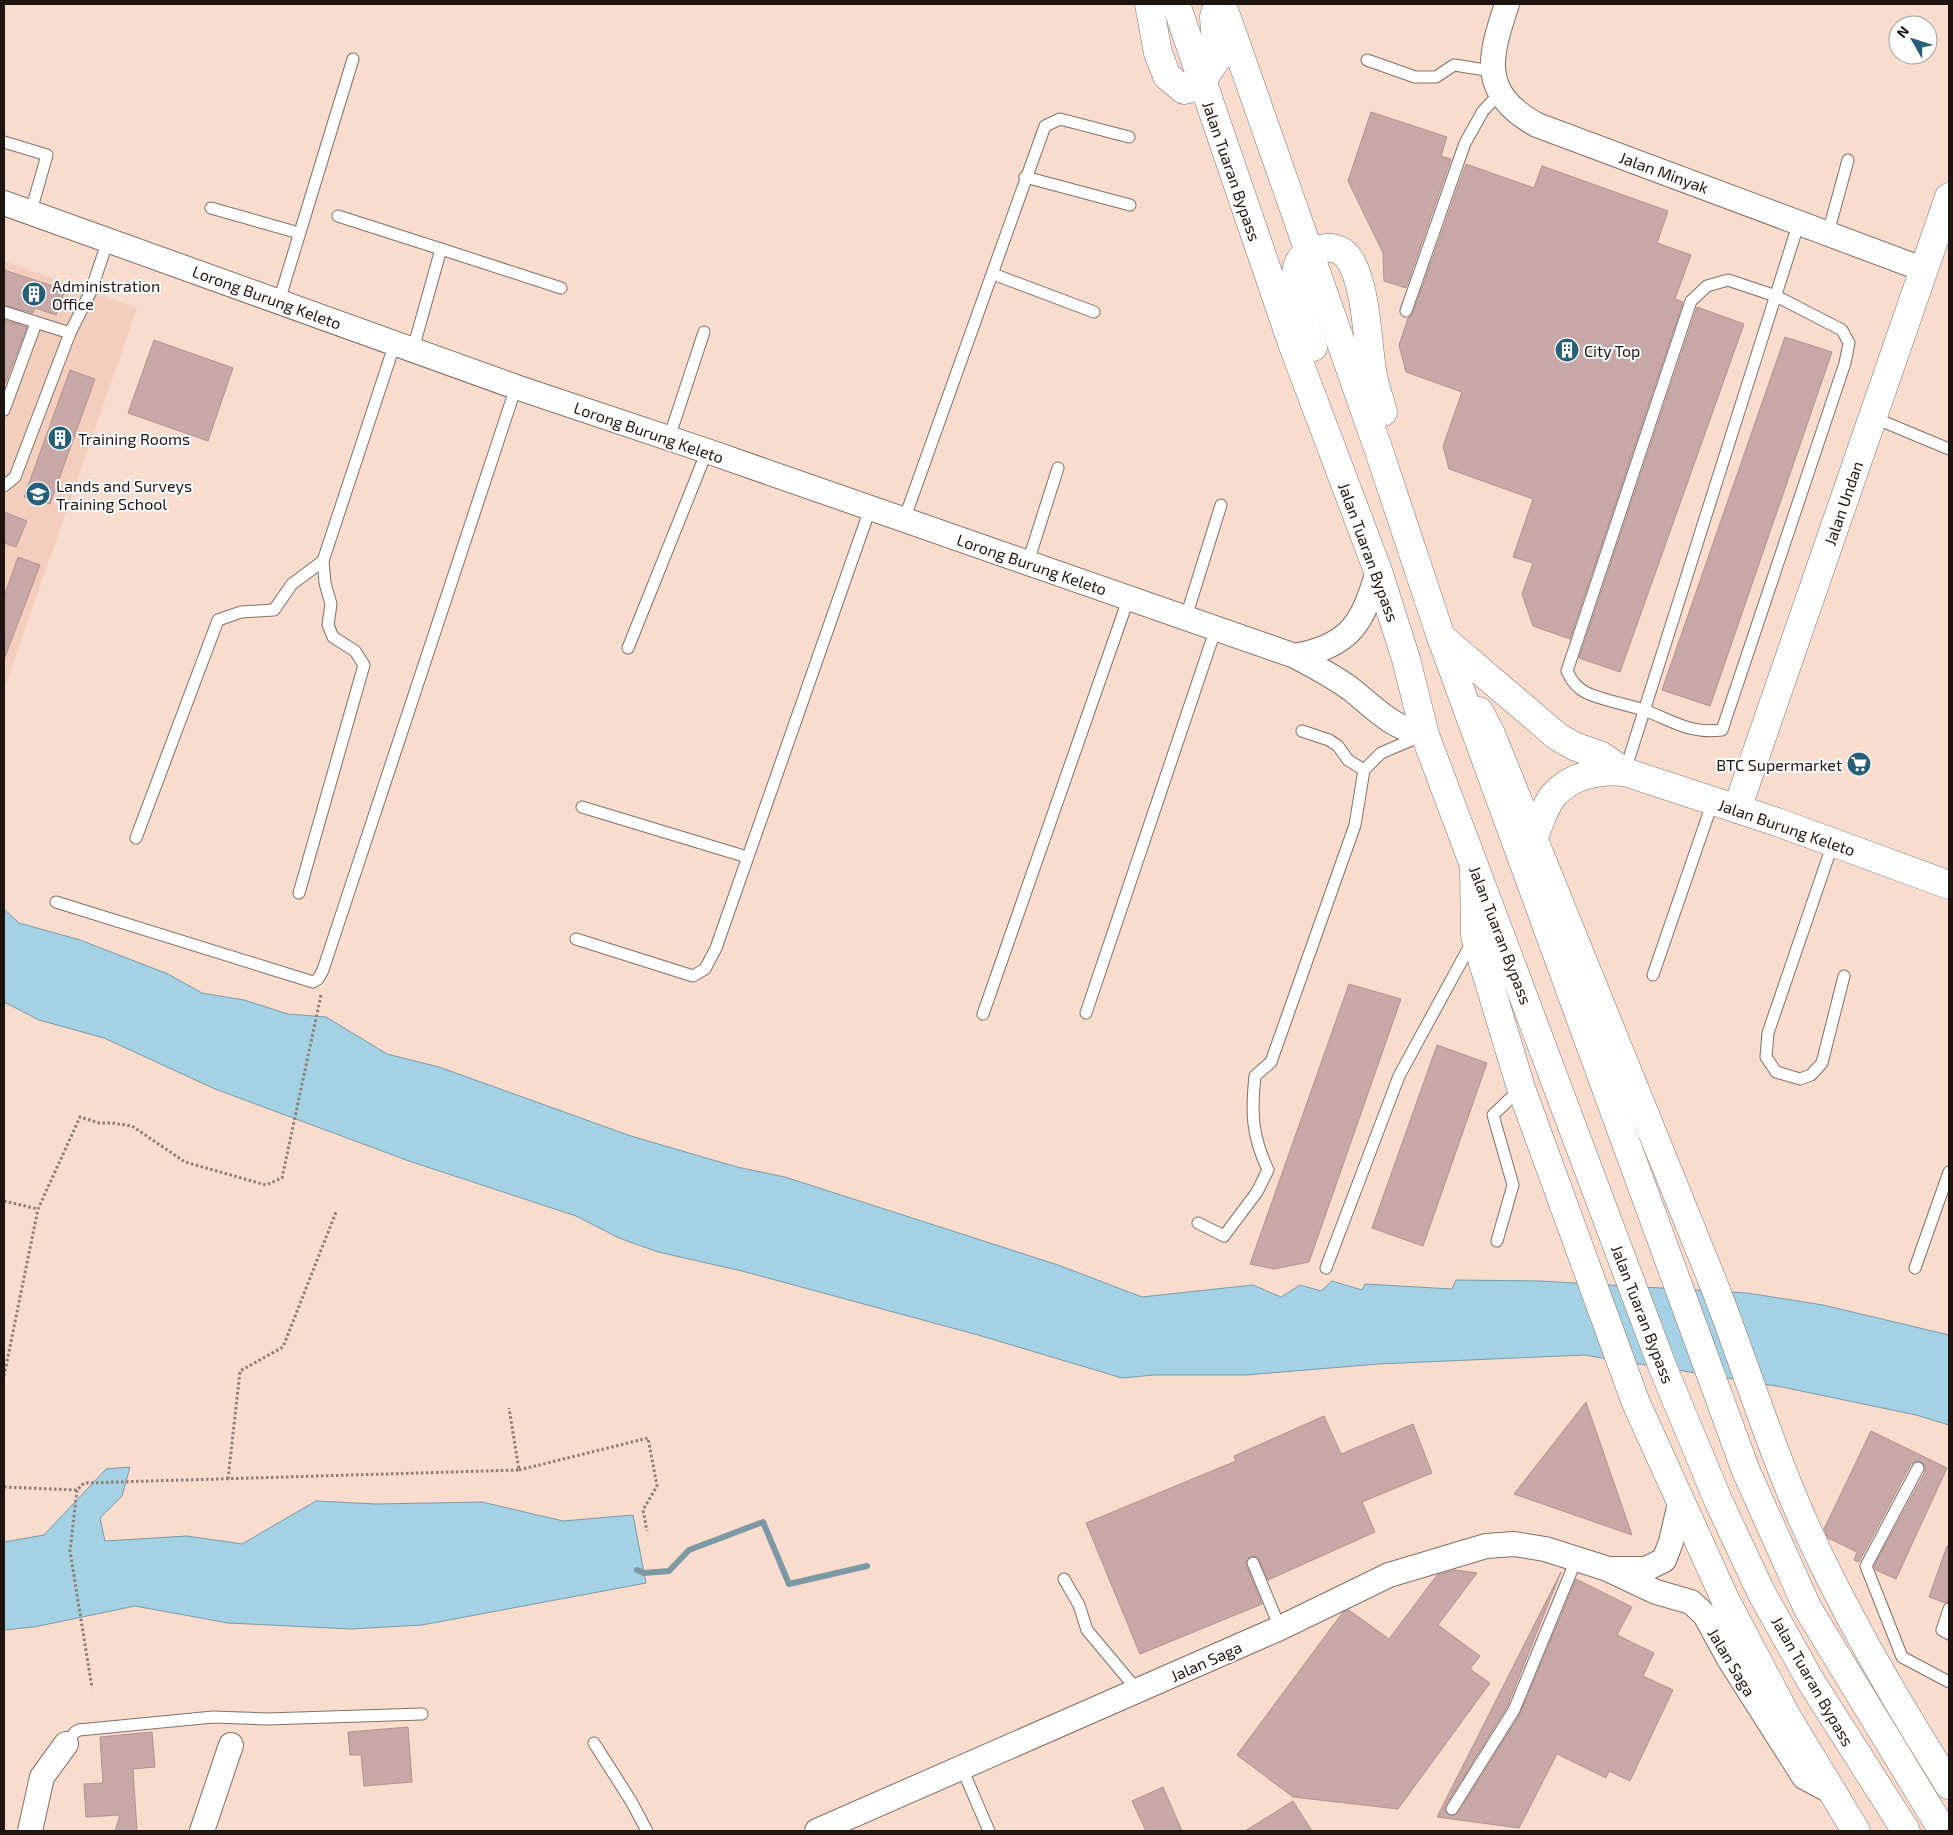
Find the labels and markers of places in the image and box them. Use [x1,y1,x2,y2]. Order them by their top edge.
place label: Administration Office [52,276,160,313]
building icon: Administration Office [21,281,47,307]
building icon: City Top [1554,337,1580,363]
place label: City Top [1584,341,1640,360]
building icon: Training Rooms [47,425,73,451]
place label: Training Rooms [78,429,190,448]
place label: Lands and Surveys Training School [56,476,192,513]
school or university icon: Lands and Surveys Training School [25,481,51,507]
supermarket icon: BTC Supermarket [1846,751,1872,777]
place label: BTC Supermarket [1716,755,1842,774]

